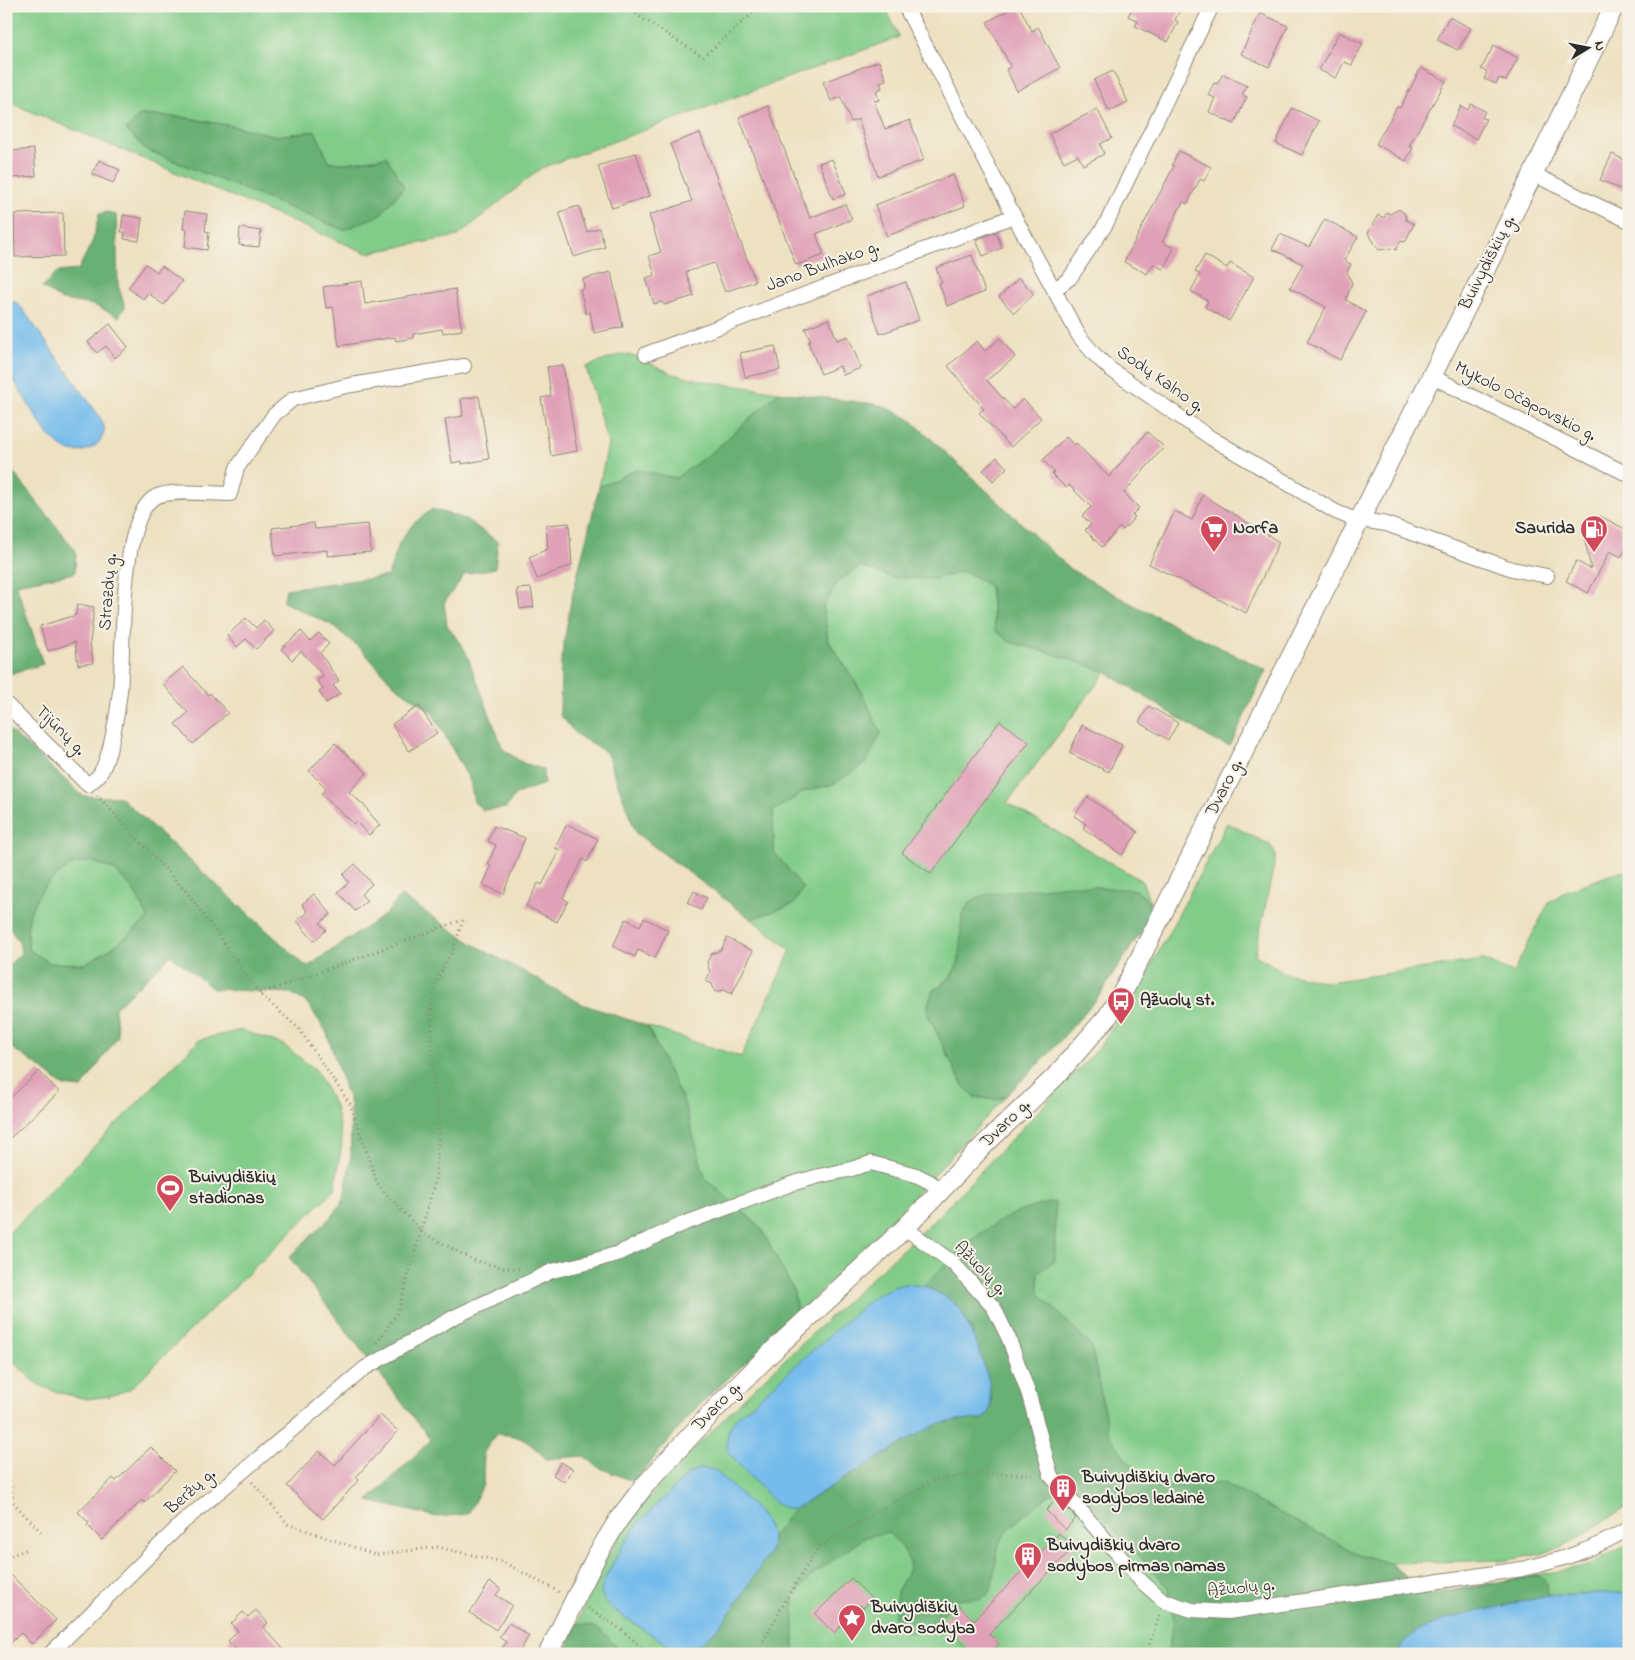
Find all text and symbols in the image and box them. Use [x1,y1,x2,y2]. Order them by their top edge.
north arrow [1562,22,1612,72]
text: N [1588,40,1610,52]
street label: Buivydiškių g. [1453,211,1524,316]
street label: Jano Bulhako g. [763,234,884,300]
street label: Sodų Kalno g. [1110,340,1209,421]
street label: Mykolo Očapovskio g. [1449,355,1601,450]
supermarket icon: Norfa [1199,514,1229,553]
fuel station icon: Saurida [1579,514,1609,553]
place label: Norfa [1233,516,1278,542]
place label: Saurida [1515,516,1575,542]
street label: Strazdų g. [93,552,126,632]
street label: Tijūnų g. [28,700,92,763]
street label: Dvaro g. [1199,755,1251,822]
bus stop icon: Ąžuolų st. [1106,986,1136,1025]
place label: Ąžuolų st. [1140,988,1215,1014]
street label: Dvaro g. [974,1093,1038,1156]
place label: Buivydiškių stadionas [188,1165,277,1212]
sports icon: Buivydiškių stadionas [155,1173,185,1212]
street label: Ąžuolų g. [947,1236,1013,1303]
street label: Dvaro g. [686,1376,749,1439]
street label: Beržų g. [159,1462,223,1523]
place label: Buivydiškių dvaro sodybos ledainė [1081,1465,1215,1513]
building icon: Buivydiškių dvaro sodybos ledainė [1048,1473,1078,1512]
place label: Buivydiškių dvaro sodybos pirmas namas [1046,1533,1226,1581]
building icon: Buivydiškių dvaro sodybos pirmas namas [1013,1541,1043,1580]
street label: Ąžuolų g. [1206,1573,1276,1606]
place label: Buivydiškių dvaro sodyba [870,1595,975,1643]
place icon: Buivydiškių dvaro sodyba [837,1603,867,1642]

